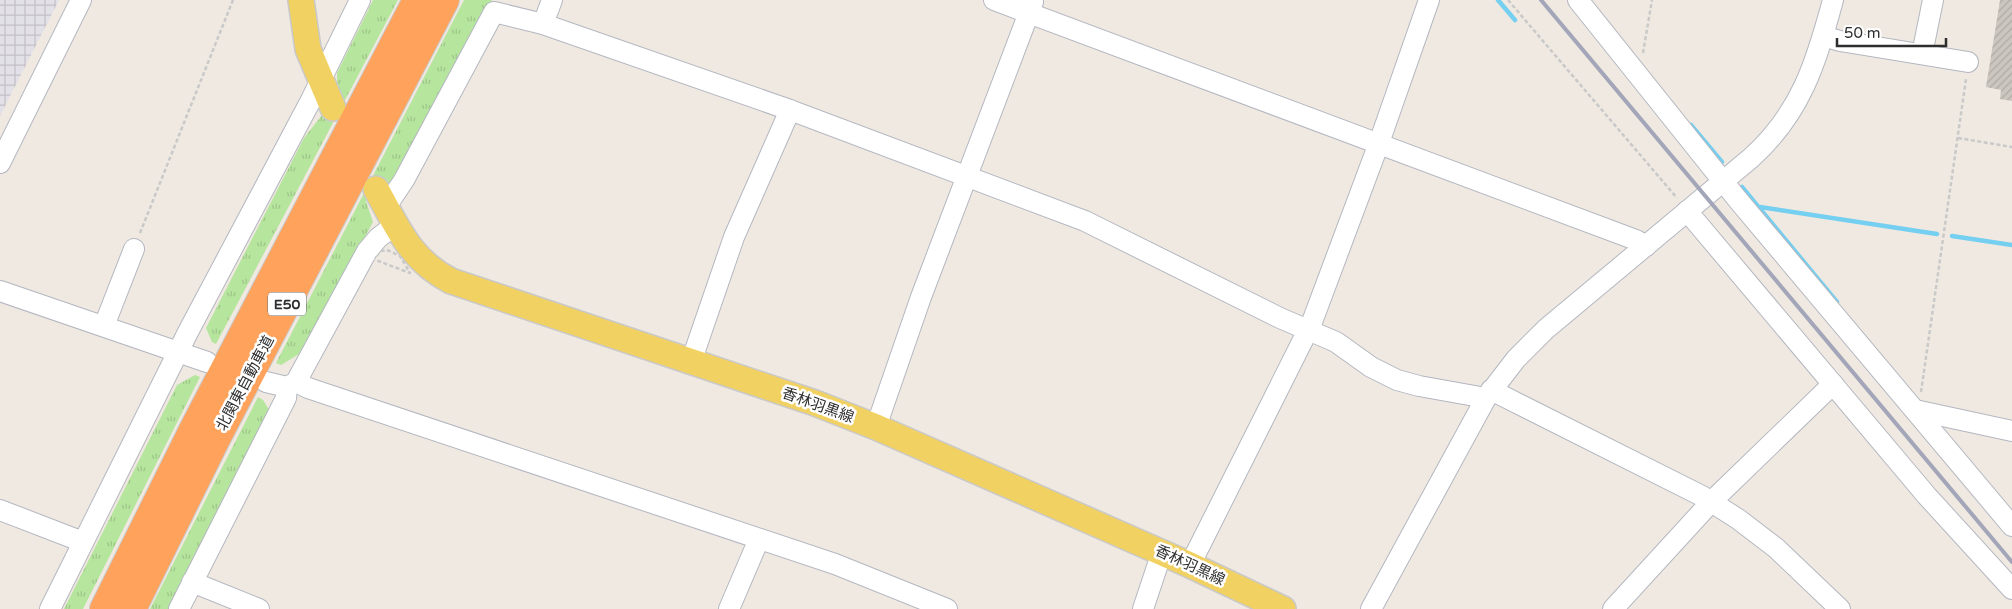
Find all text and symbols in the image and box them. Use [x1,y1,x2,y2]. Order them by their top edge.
scale bar [1837,15,1946,47]
text: 50 m [1844,24,1881,42]
road number: E50 [268,292,306,316]
street label: 北関東自動車道 [212,332,278,434]
street label: 香林羽黒線 [780,384,856,426]
street label: 香林羽黒線 [1152,541,1228,589]

